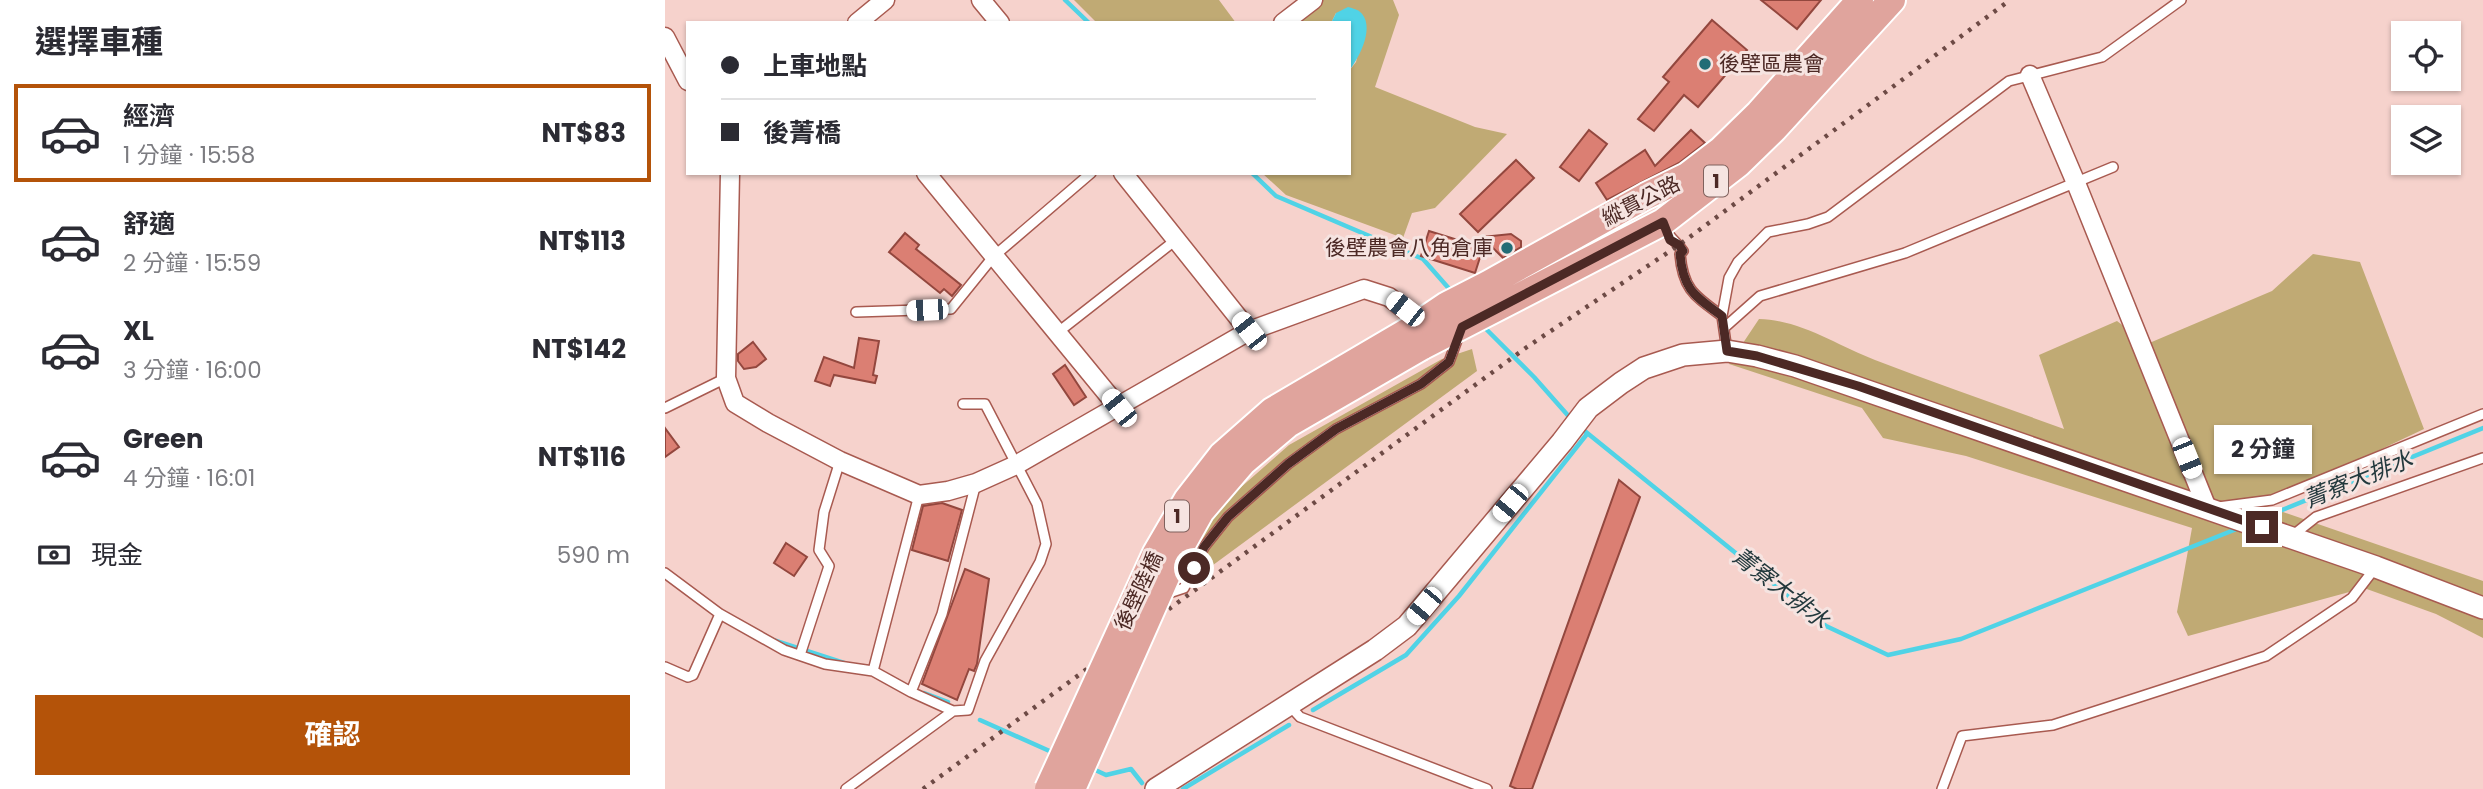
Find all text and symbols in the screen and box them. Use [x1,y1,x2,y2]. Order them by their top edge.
text: 選擇車種 [35,19,163,64]
map controls [2391,21,2461,175]
button: locate [2391,21,2461,91]
text: 上車地點 [763,48,867,84]
place label: 後壁區農會 [1719,49,1824,78]
marker: 後壁區農會 [1697,56,1713,72]
text: 經濟 [123,98,175,134]
icon: car [39,102,102,165]
button: layers [2391,105,2461,175]
text: NT$83 [541,115,626,151]
text: 後菁橋 [763,115,841,151]
text: 1 分鐘 · 15:58 [123,139,255,171]
road number: 1 [1704,166,1728,196]
street label: 縱貫公路 [1597,169,1685,233]
text: 舒適 [123,206,175,242]
icon: car [39,210,102,273]
text: NT$113 [539,223,626,259]
place label: 後壁農會八角倉庫 [1325,233,1493,262]
marker: 後壁農會八角倉庫 [1499,240,1515,256]
text: 2 分鐘 · 15:59 [123,247,261,279]
car [1382,288,1429,330]
car [906,299,949,321]
car [1228,308,1271,354]
text: XL [123,313,154,349]
icon: car [39,318,102,381]
text: NT$142 [532,331,626,367]
text: 3 分鐘 · 16:00 [123,354,262,386]
car [1098,385,1141,431]
text: Green [123,421,204,457]
icon: car [39,426,102,489]
callout: 2 分鐘 [2213,426,2311,475]
text: 2 分鐘 [2231,433,2295,465]
car [2170,435,2205,481]
text: NT$116 [538,439,626,475]
water label: 菁寮大排水 [2299,442,2418,515]
text: 4 分鐘 · 16:01 [123,462,255,494]
car [1489,480,1532,526]
road number: 1 [1165,500,1189,531]
route end [2246,511,2278,543]
icon: cash [35,536,73,574]
text: 現金 [91,537,143,573]
text: 590 m [557,539,630,571]
water label: 菁寮大排水 [1726,540,1837,637]
street label: 後壁陸橋 [1108,547,1169,635]
route start [1178,552,1210,584]
car [1403,583,1446,629]
button: 確認 [35,695,630,775]

